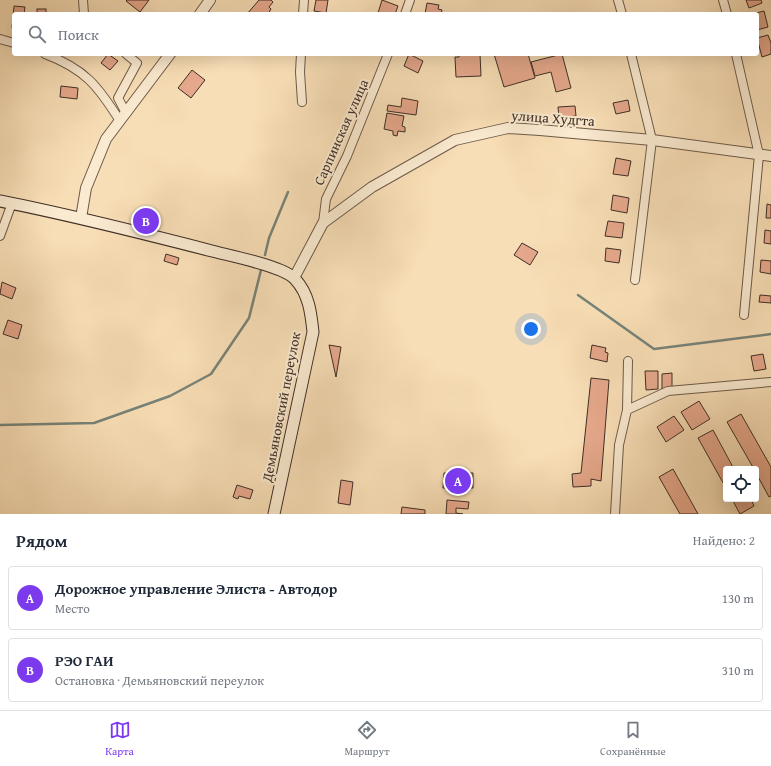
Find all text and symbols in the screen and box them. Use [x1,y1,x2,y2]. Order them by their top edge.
search box [12,12,759,56]
icon: search [26,23,48,45]
text: Поиск [58,24,99,45]
street label: Сарпинская улица [309,75,374,188]
street label: улица Худгта [510,105,596,131]
pin: B [133,206,159,236]
your location [521,319,541,339]
street label: Демьяновский переулок [256,330,305,485]
pin: A [445,466,471,496]
map controls [723,466,759,502]
button: locate [723,466,759,502]
text: Рядом [16,528,67,553]
text: Найдено: 2 [693,531,755,550]
text: Дорожное управление Элиста - Автодор [55,578,337,599]
text: A [26,589,34,608]
text: 130 m [722,589,754,608]
text: Место [55,599,90,618]
text: РЭО ГАИ [55,650,113,671]
text: B [26,661,34,680]
text: 310 m [722,661,754,680]
text: Остановка · Демьяновский переулок [55,671,264,690]
tab: Карта [105,719,134,759]
tab: Маршрут [344,719,389,759]
tab: Сохранённые [600,719,666,759]

